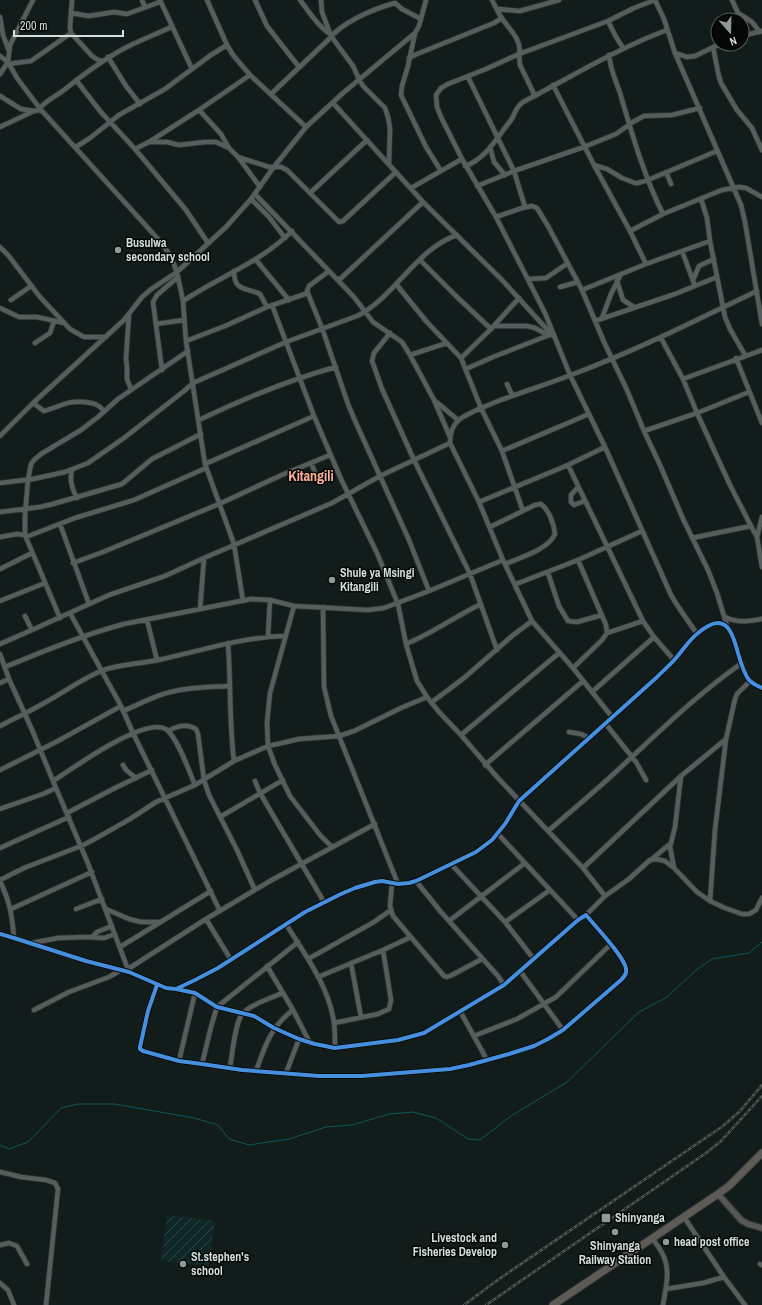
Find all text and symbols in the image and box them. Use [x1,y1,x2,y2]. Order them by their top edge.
scale bar [14,12,123,38]
north arrow [710,12,750,52]
text: 200 m [20,18,47,34]
text: N [728,34,739,49]
place label: Busulwa secondary school [126,235,210,265]
marker: Busulwa secondary school [113,245,123,255]
district label: Kitangili [288,467,334,485]
place label: Shule ya Msingi Kitangili [340,565,415,595]
marker: Shule ya Msingi Kitangili [327,575,337,585]
place label: Shinyanga [615,1210,665,1226]
marker: Shinyanga [600,1212,612,1224]
marker: Shinyanga Railway Station [610,1227,620,1237]
place label: Livestock and Fisheries Develop [413,1230,497,1260]
place label: head post office [674,1234,750,1250]
marker: head post office [661,1237,671,1247]
place label: Shinyanga Railway Station [579,1238,651,1268]
marker: Livestock and Fisheries Develop [500,1240,510,1250]
place label: St.stephen's school [191,1249,250,1279]
marker: St.stephen's school [178,1259,188,1269]

